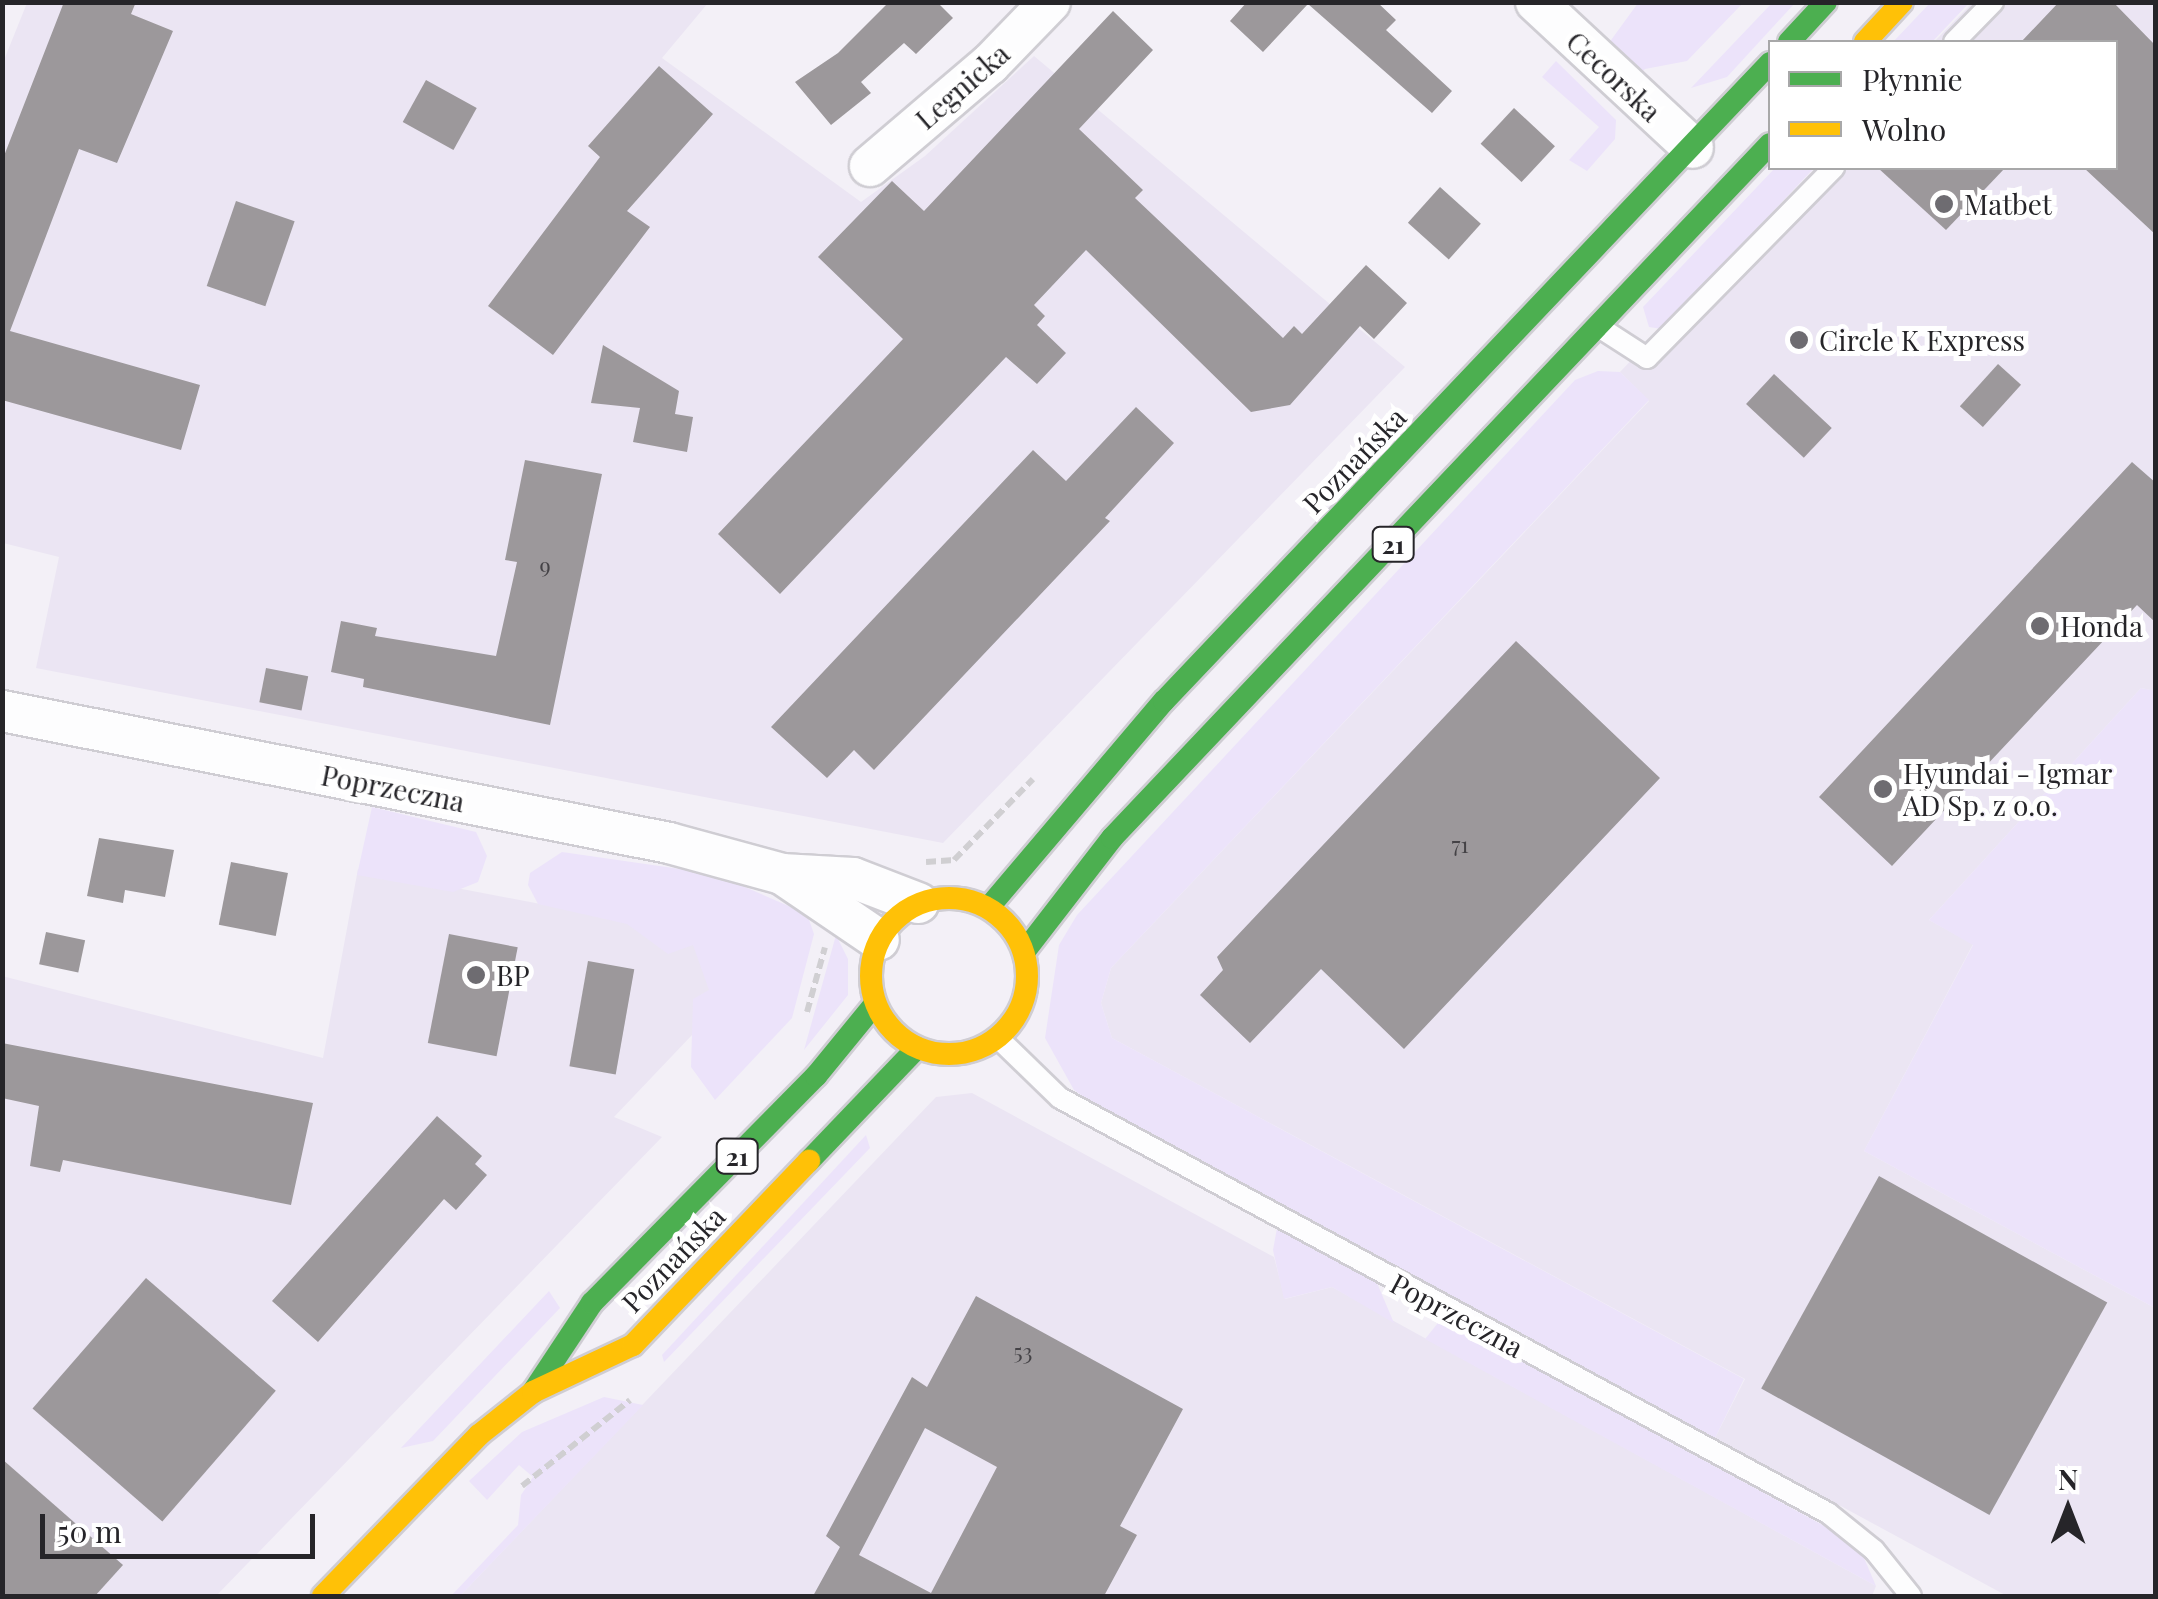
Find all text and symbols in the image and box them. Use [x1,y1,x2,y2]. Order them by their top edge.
street label: Cecorska [1560,24,1668,128]
street label: Legnicka [908,36,1016,136]
legend [1768,40,2118,170]
text: Płynnie [1862,59,1963,99]
text: Wolno [1862,109,1946,149]
place label: Matbet [1964,187,2052,221]
marker: Matbet [1933,193,1955,215]
place label: Circle K Express [1819,323,2025,357]
marker: Circle K Express [1788,329,1810,351]
street label: Poznańska [1295,400,1413,520]
road number: 21 [1370,524,1416,564]
house number: 9 [539,553,551,579]
place label: Honda [2060,609,2143,643]
marker: Honda [2029,615,2051,637]
place label: Hyundai - Igmar AD Sp. z o.o. [1903,756,2113,822]
street label: Poprzeczna [319,758,467,818]
marker: Hyundai - Igmar AD Sp. z o.o. [1872,778,1894,800]
house number: 71 [1451,832,1469,858]
place label: BP [496,958,530,992]
marker: BP [465,964,487,986]
road number: 21 [714,1136,760,1176]
street label: Poznańska [614,1199,732,1319]
street label: Poprzeczna [1385,1266,1529,1364]
house number: 53 [1013,1339,1033,1365]
north arrow [2018,1459,2118,1559]
text: N [2058,1460,2078,1497]
scale bar [45,1494,320,1556]
text: 50 m [57,1511,122,1551]

